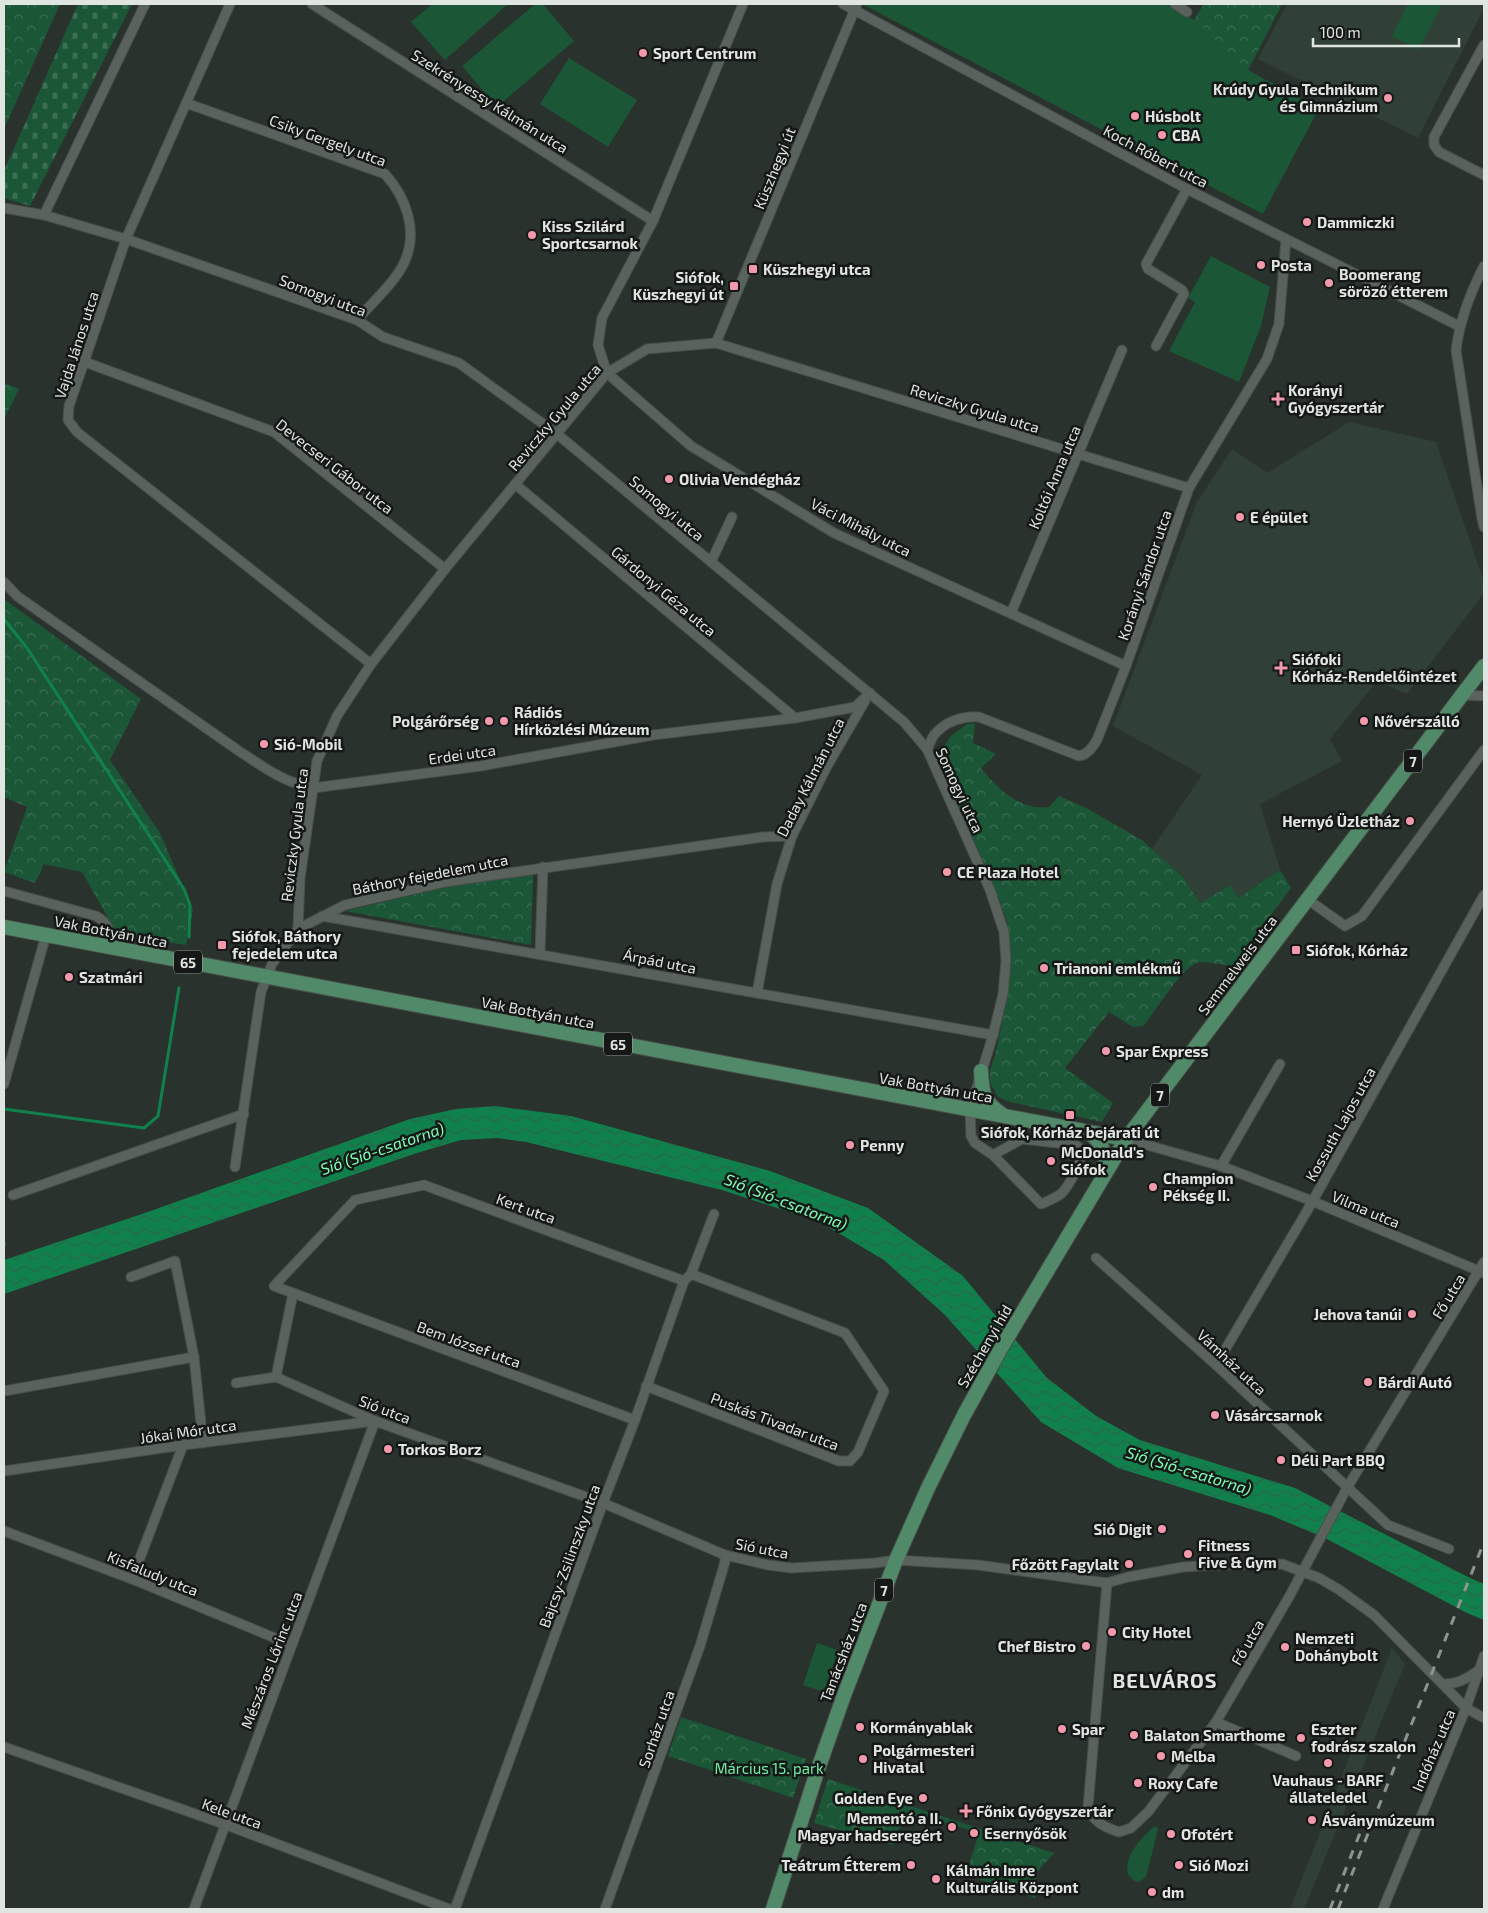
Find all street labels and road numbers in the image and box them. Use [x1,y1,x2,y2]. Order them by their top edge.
street label: Szekrényessy Kálmán utca [408,45,572,157]
street label: Csiky Gergely utca [267,110,389,170]
street label: Koch Róbert utca [1101,121,1211,191]
street label: Küszhegyi út [749,124,799,212]
street label: Somogyi utca [277,270,369,320]
street label: Vajda János utca [50,289,103,401]
street label: Reviczky Gyula utca [504,360,604,474]
street label: Reviczky Gyula utca [908,380,1042,436]
street label: Devecseri Gábor utca [273,415,397,517]
street label: Koltói Anna utca [1024,423,1084,531]
street label: Somogyi utca [626,472,708,544]
street label: Váci Mihály utca [808,494,914,560]
street label: Korányi Sándor utca [1113,508,1175,642]
street label: Gárdonyi Géza utca [608,542,720,640]
street label: Daday Kálmán utca [772,715,848,839]
street label: Erdei utca [427,740,497,768]
street label: Somogyi utca [932,745,988,835]
road number: 7 [1404,749,1422,772]
street label: Reviczky Gyula utca [277,767,311,903]
street label: Báthory fejedelem utca [351,850,510,899]
street label: Vak Bottyán utca [53,911,169,951]
street label: Semmelweis utca [1194,912,1280,1018]
street label: Árpád utca [622,945,698,977]
road number: 65 [174,950,202,974]
street label: Vak Bottyán utca [480,992,596,1032]
road number: 65 [604,1032,632,1056]
street label: Kossuth Lajos utca [1301,1064,1380,1185]
street label: Vak Bottyán utca [878,1068,994,1106]
road number: 7 [1151,1084,1169,1106]
street label: Vilma utca [1329,1187,1403,1231]
street label: Kert utca [494,1189,558,1227]
street label: Fő utca [1428,1270,1468,1322]
street label: Széchenyi híd [953,1301,1015,1391]
street label: Bem József utca [415,1317,523,1371]
street label: Vámház utca [1194,1325,1270,1399]
street label: Puskás Tivadar utca [708,1388,842,1454]
street label: Sió utca [357,1391,413,1427]
street label: Jókai Mór utca [139,1415,237,1447]
street label: Bajcsy-Zsilinszky utca [535,1482,604,1630]
street label: Sió utca [734,1534,790,1562]
street label: Kisfaludy utca [105,1547,201,1599]
road number: 7 [875,1578,893,1602]
street label: Mészáros Lőrinc utca [237,1589,305,1731]
street label: Tanácsház utca [816,1600,870,1704]
street label: Fő utca [1227,1616,1267,1668]
street label: Sorház utca [634,1688,678,1770]
street label: Indóház utca [1408,1706,1458,1794]
street label: Kele utca [200,1794,264,1832]

